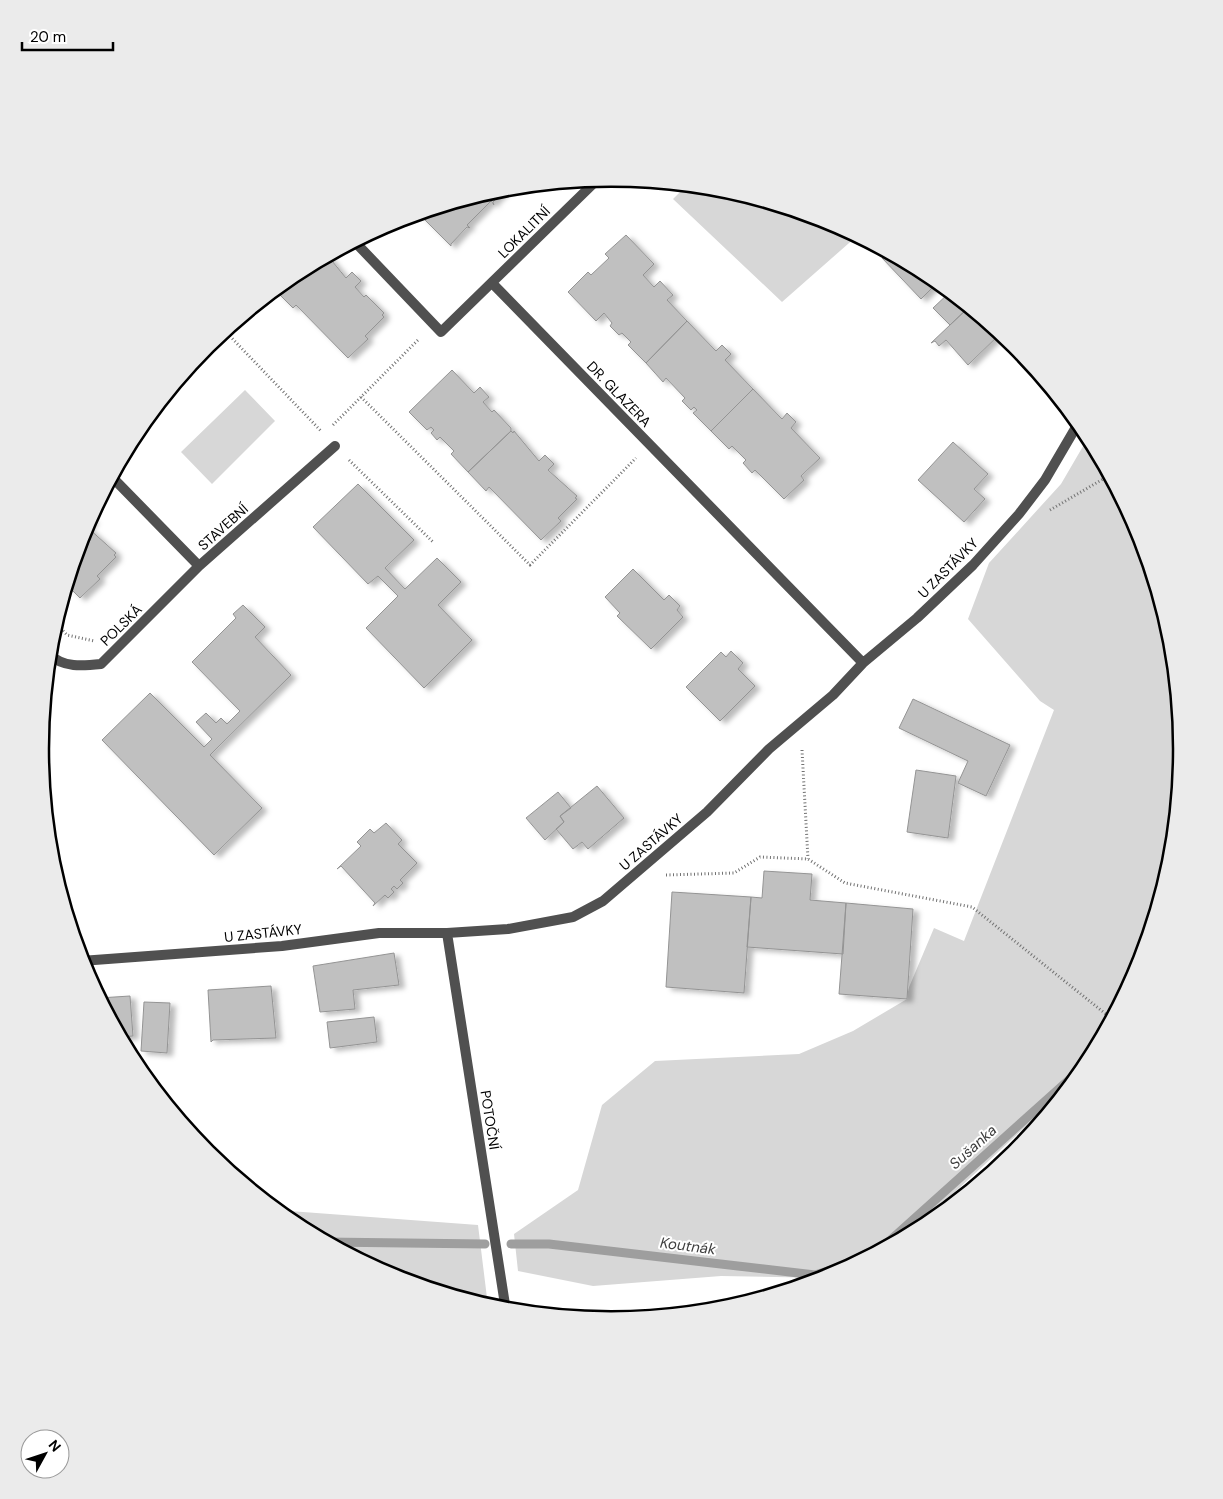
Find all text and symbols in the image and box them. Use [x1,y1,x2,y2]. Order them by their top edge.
scale bar [22,20,114,52]
text: 20 m [30,27,66,47]
street label: LOKALITNÍ [494,202,554,262]
street label: DR. GLAZERA [583,357,655,431]
street label: STAVEBNÍ [194,499,252,554]
street label: U ZASTÁVKY [914,534,982,602]
street label: POLSKÁ [96,600,146,650]
street label: U ZASTÁVKY [616,810,686,874]
street label: U ZASTÁVKY [223,920,303,946]
street label: POTOČNÍ [476,1089,504,1152]
water label: Sušanka [945,1120,1001,1174]
water label: Koutnák [659,1233,717,1259]
north arrow [20,1429,70,1479]
text: N [45,1436,65,1455]

